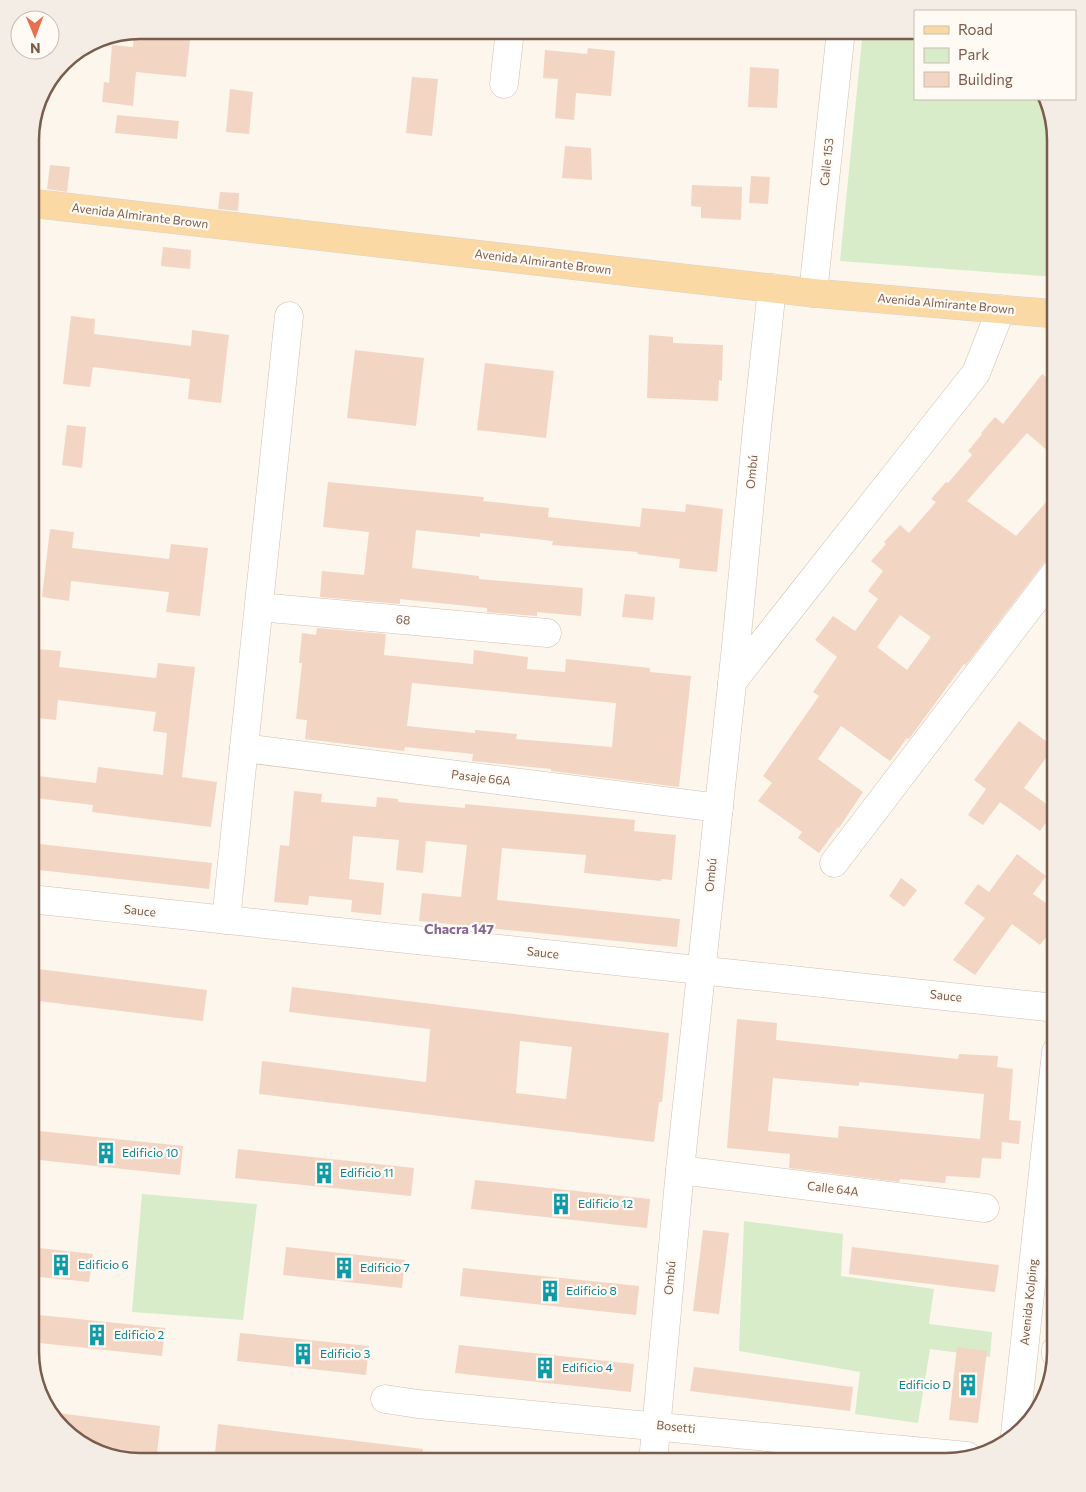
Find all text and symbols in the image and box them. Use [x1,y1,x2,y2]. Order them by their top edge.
north arrow [10,10,60,60]
legend [914,10,1076,100]
text: Road [958,20,993,38]
text: N [30,40,41,57]
text: Park [958,45,989,63]
text: Building [958,70,1013,88]
street label: Calle 153 [817,137,835,187]
street label: Avenida Almirante Brown [71,200,209,230]
street label: Avenida Almirante Brown [474,246,612,276]
street label: Avenida Almirante Brown [877,290,1015,316]
street label: Ombú [743,454,759,489]
street label: 68 [395,611,411,627]
street label: Pasaje 66A [451,766,512,788]
street label: Ombú [701,857,719,893]
street label: Sauce [123,901,157,919]
district label: Chacra 147 [424,920,494,937]
street label: Sauce [526,943,560,961]
street label: Sauce [929,986,963,1004]
building icon: Edificio 10 [93,1140,119,1166]
place label: Edificio 10 [122,1145,179,1159]
building icon: Edificio 11 [311,1160,337,1186]
place label: Edificio 11 [340,1165,394,1179]
street label: Calle 64A [806,1178,860,1198]
building icon: Edificio 12 [548,1191,574,1217]
place label: Edificio 12 [578,1196,634,1210]
building icon: Edificio 6 [48,1252,74,1278]
building icon: Edificio 7 [331,1255,357,1281]
place label: Edificio 6 [78,1257,129,1271]
street label: Avenida Kolping [1016,1257,1040,1346]
place label: Edificio 7 [360,1260,410,1274]
street label: Ombú [661,1260,677,1295]
building icon: Edificio 8 [537,1278,563,1304]
place label: Edificio 8 [566,1283,617,1297]
building icon: Edificio 2 [84,1322,110,1348]
place label: Edificio 2 [114,1327,164,1341]
building icon: Edificio 3 [290,1341,316,1367]
place label: Edificio 3 [320,1346,370,1360]
building icon: Edificio 4 [532,1355,558,1381]
place label: Edificio 4 [562,1360,613,1374]
building icon: Edificio D [955,1372,981,1398]
place label: Edificio D [899,1377,951,1391]
street label: Bosetti [656,1417,696,1435]

